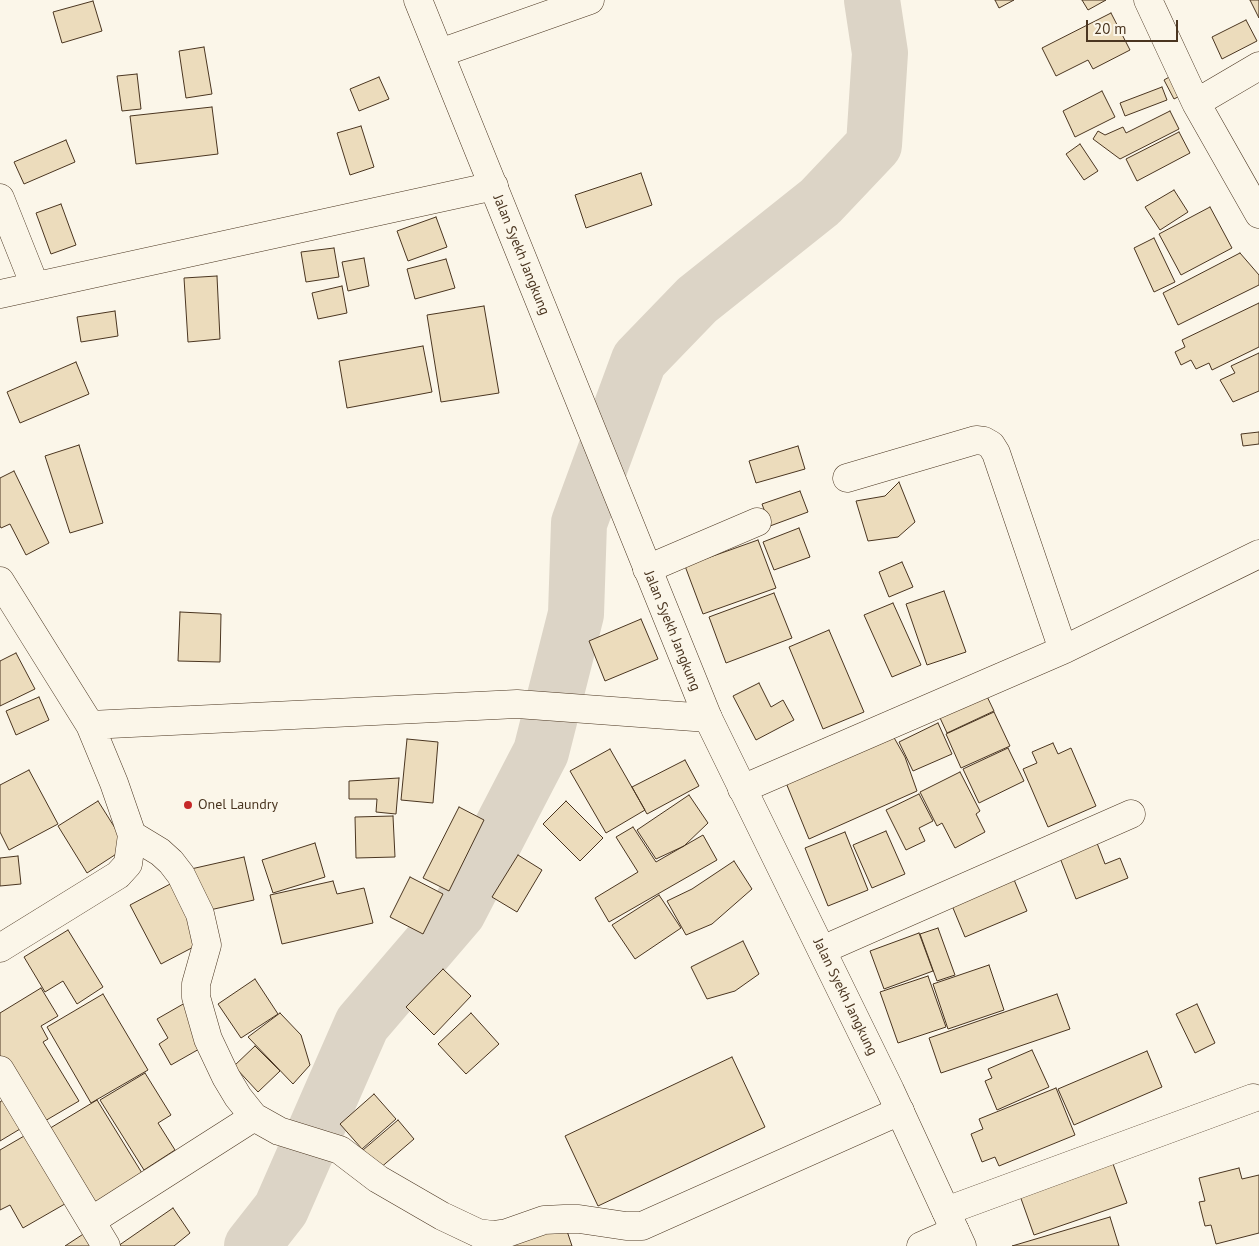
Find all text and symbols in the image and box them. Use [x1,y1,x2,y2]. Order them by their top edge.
scale bar [1089,10,1182,42]
text: 20 m [1094,19,1127,38]
street label: Jalan Syekh Jangkung [489,192,553,318]
street label: Jalan Syekh Jangkung [640,568,704,694]
place label: Onel Laundry [198,797,278,813]
marker: Onel Laundry [182,799,194,811]
street label: Jalan Syekh Jangkung [809,936,881,1058]

